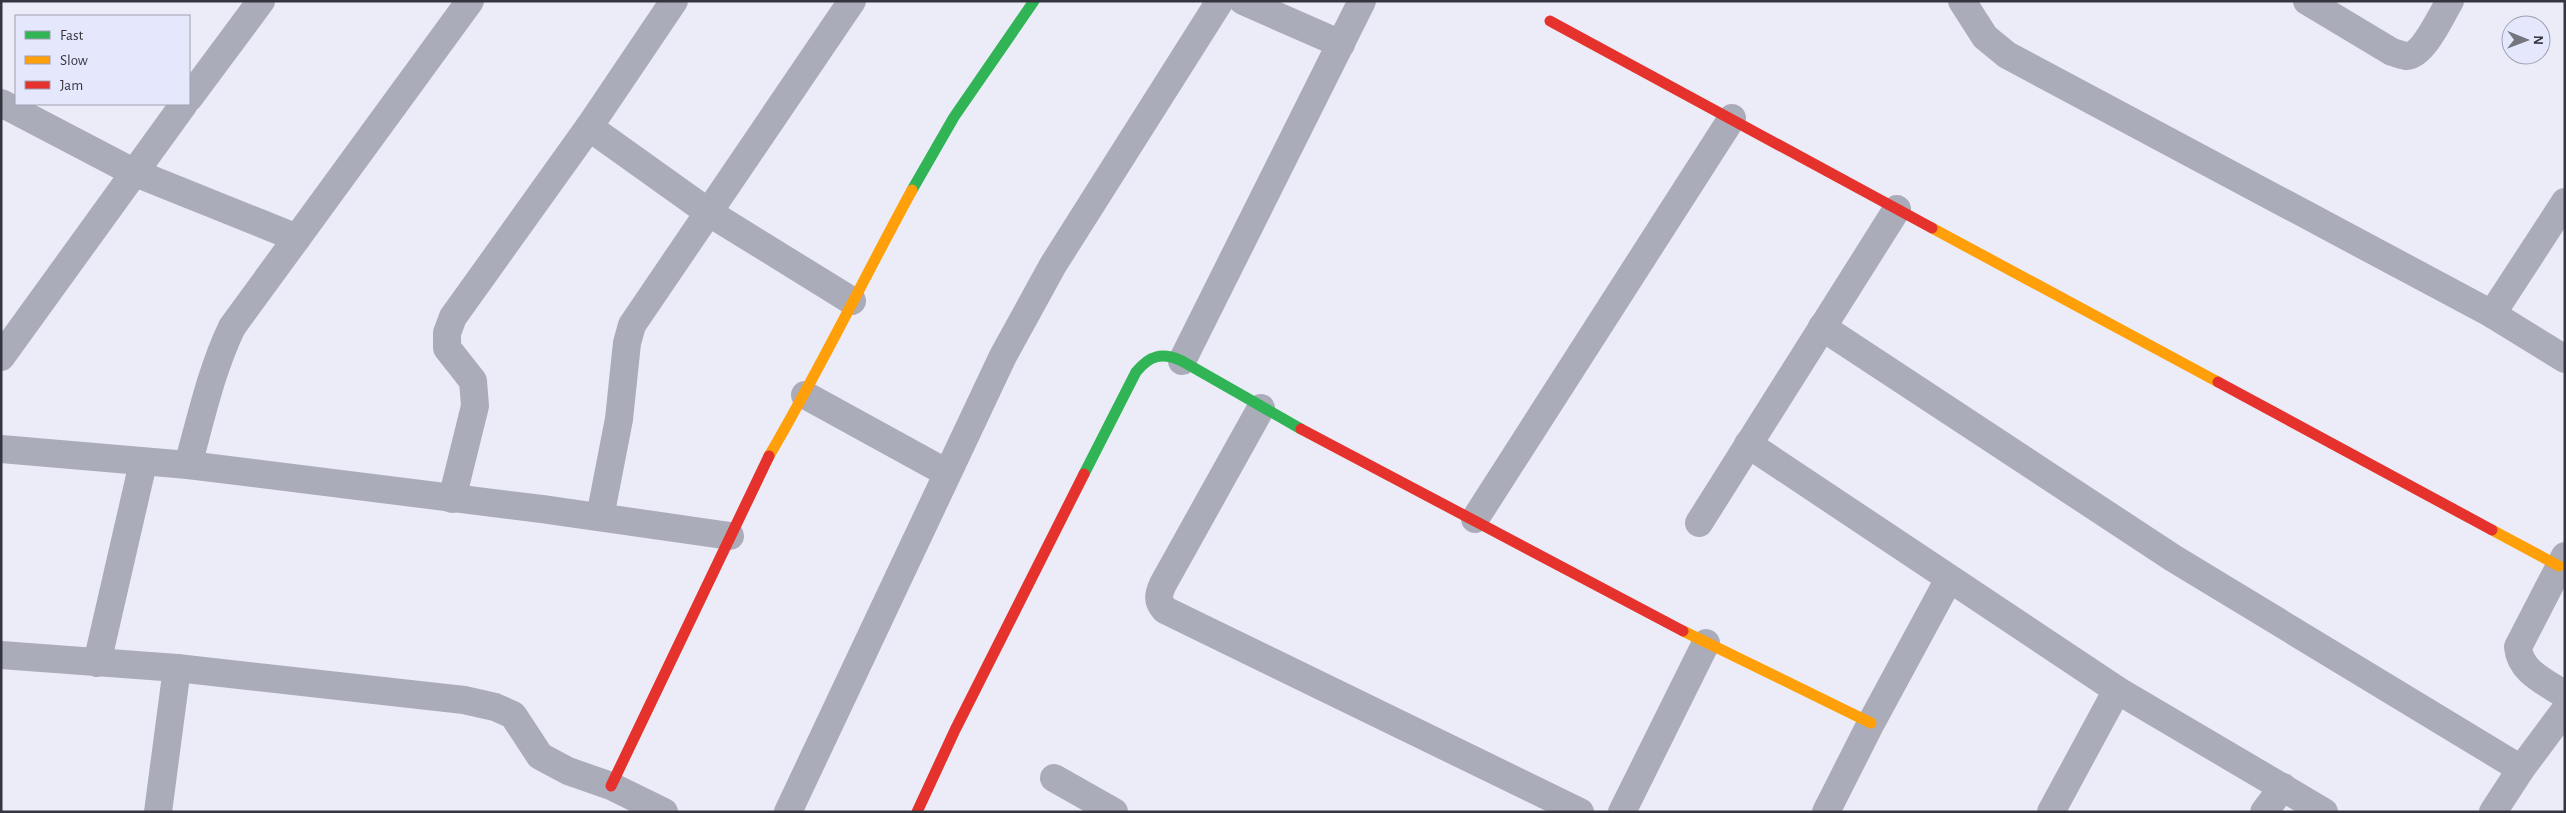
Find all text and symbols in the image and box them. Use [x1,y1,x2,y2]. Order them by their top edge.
legend [15,15,190,105]
north arrow [2501,15,2551,65]
text: Fast [60,28,84,43]
text: N [2531,35,2545,45]
text: Slow [60,53,88,68]
text: Jam [60,78,83,93]

